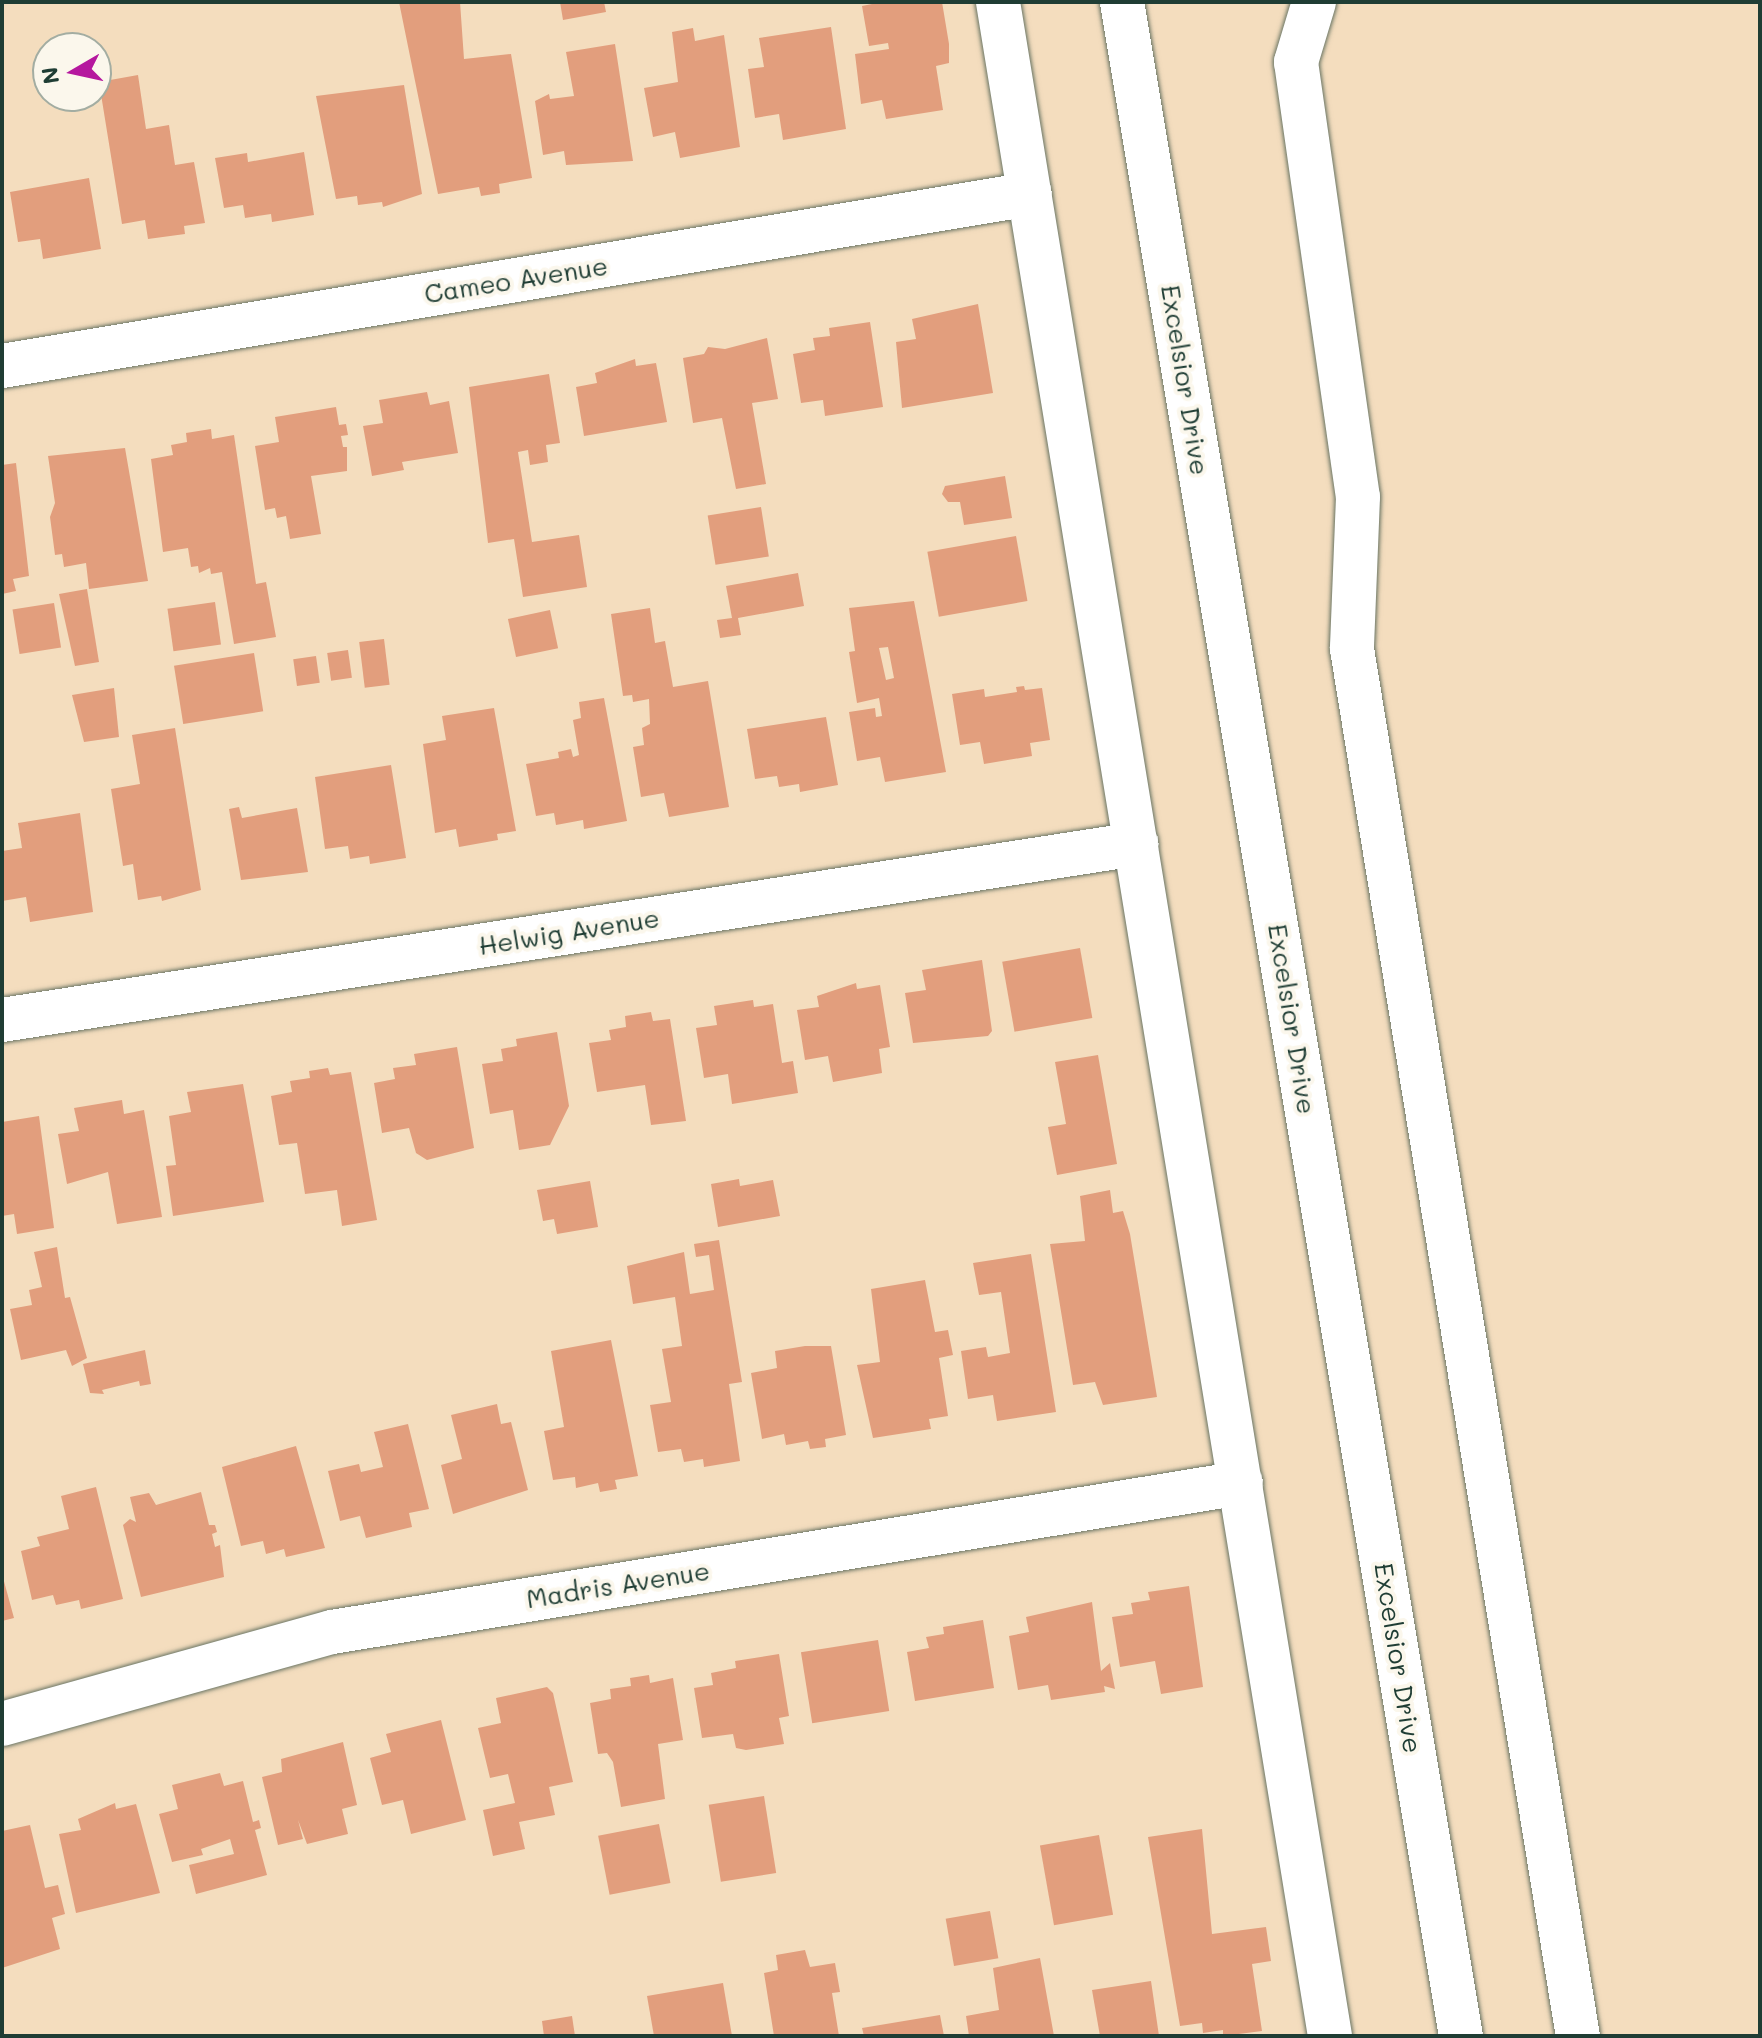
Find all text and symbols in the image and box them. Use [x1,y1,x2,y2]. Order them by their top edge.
north arrow [32,32,112,112]
text: N [34,65,65,86]
street label: Cameo Avenue [422,250,610,310]
street label: Excelsior Drive [1155,283,1215,477]
street label: Helwig Avenue [476,902,662,962]
street label: Excelsior Drive [1262,922,1322,1116]
street label: Madris Avenue [524,1555,712,1615]
street label: Excelsior Drive [1368,1561,1428,1755]

